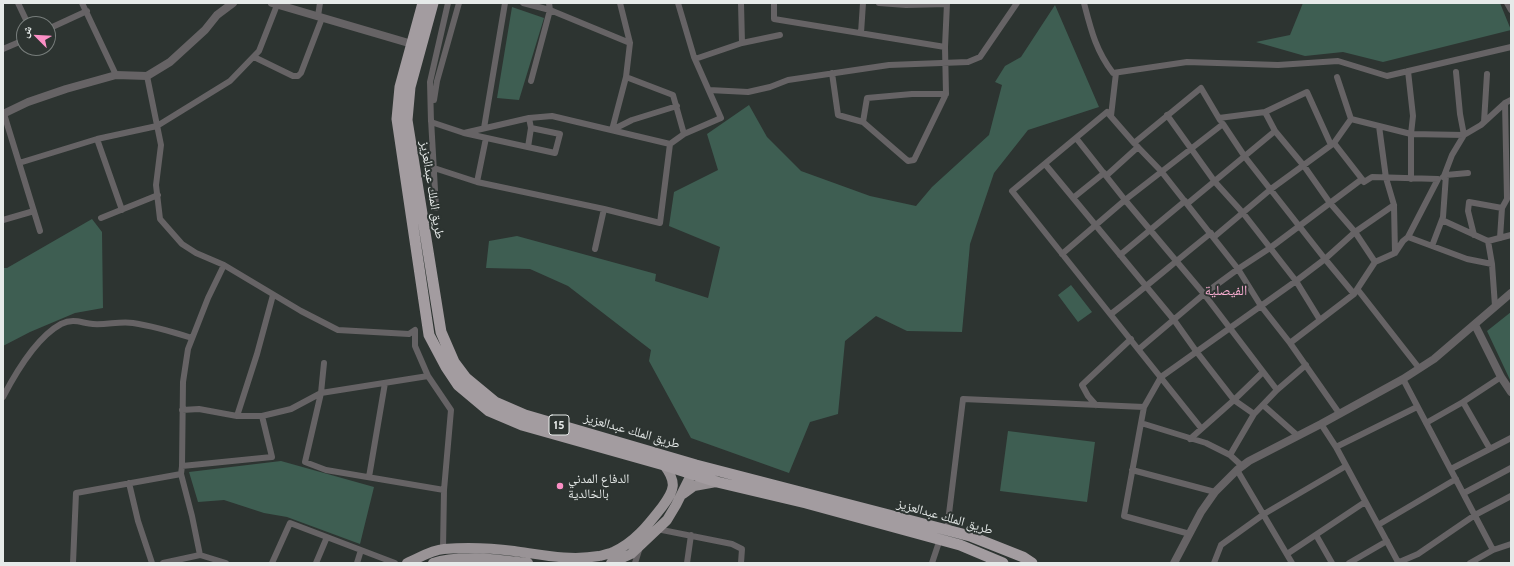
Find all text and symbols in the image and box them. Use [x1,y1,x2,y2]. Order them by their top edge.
north arrow [16,16,56,56]
text: ش [17,23,35,40]
street label: طريق الملك عبدالعزيز [417,140,447,240]
district label: الفيصلية [1205,283,1247,299]
street label: طريق الملك عبدالعزيز [582,410,682,452]
road number: 15 [549,415,569,435]
place label: الدفاع المدني بالخالدية [568,471,629,502]
marker: الدفاع المدني بالخالدية [555,481,565,491]
street label: طريق الملك عبدالعزيز [895,496,995,538]

